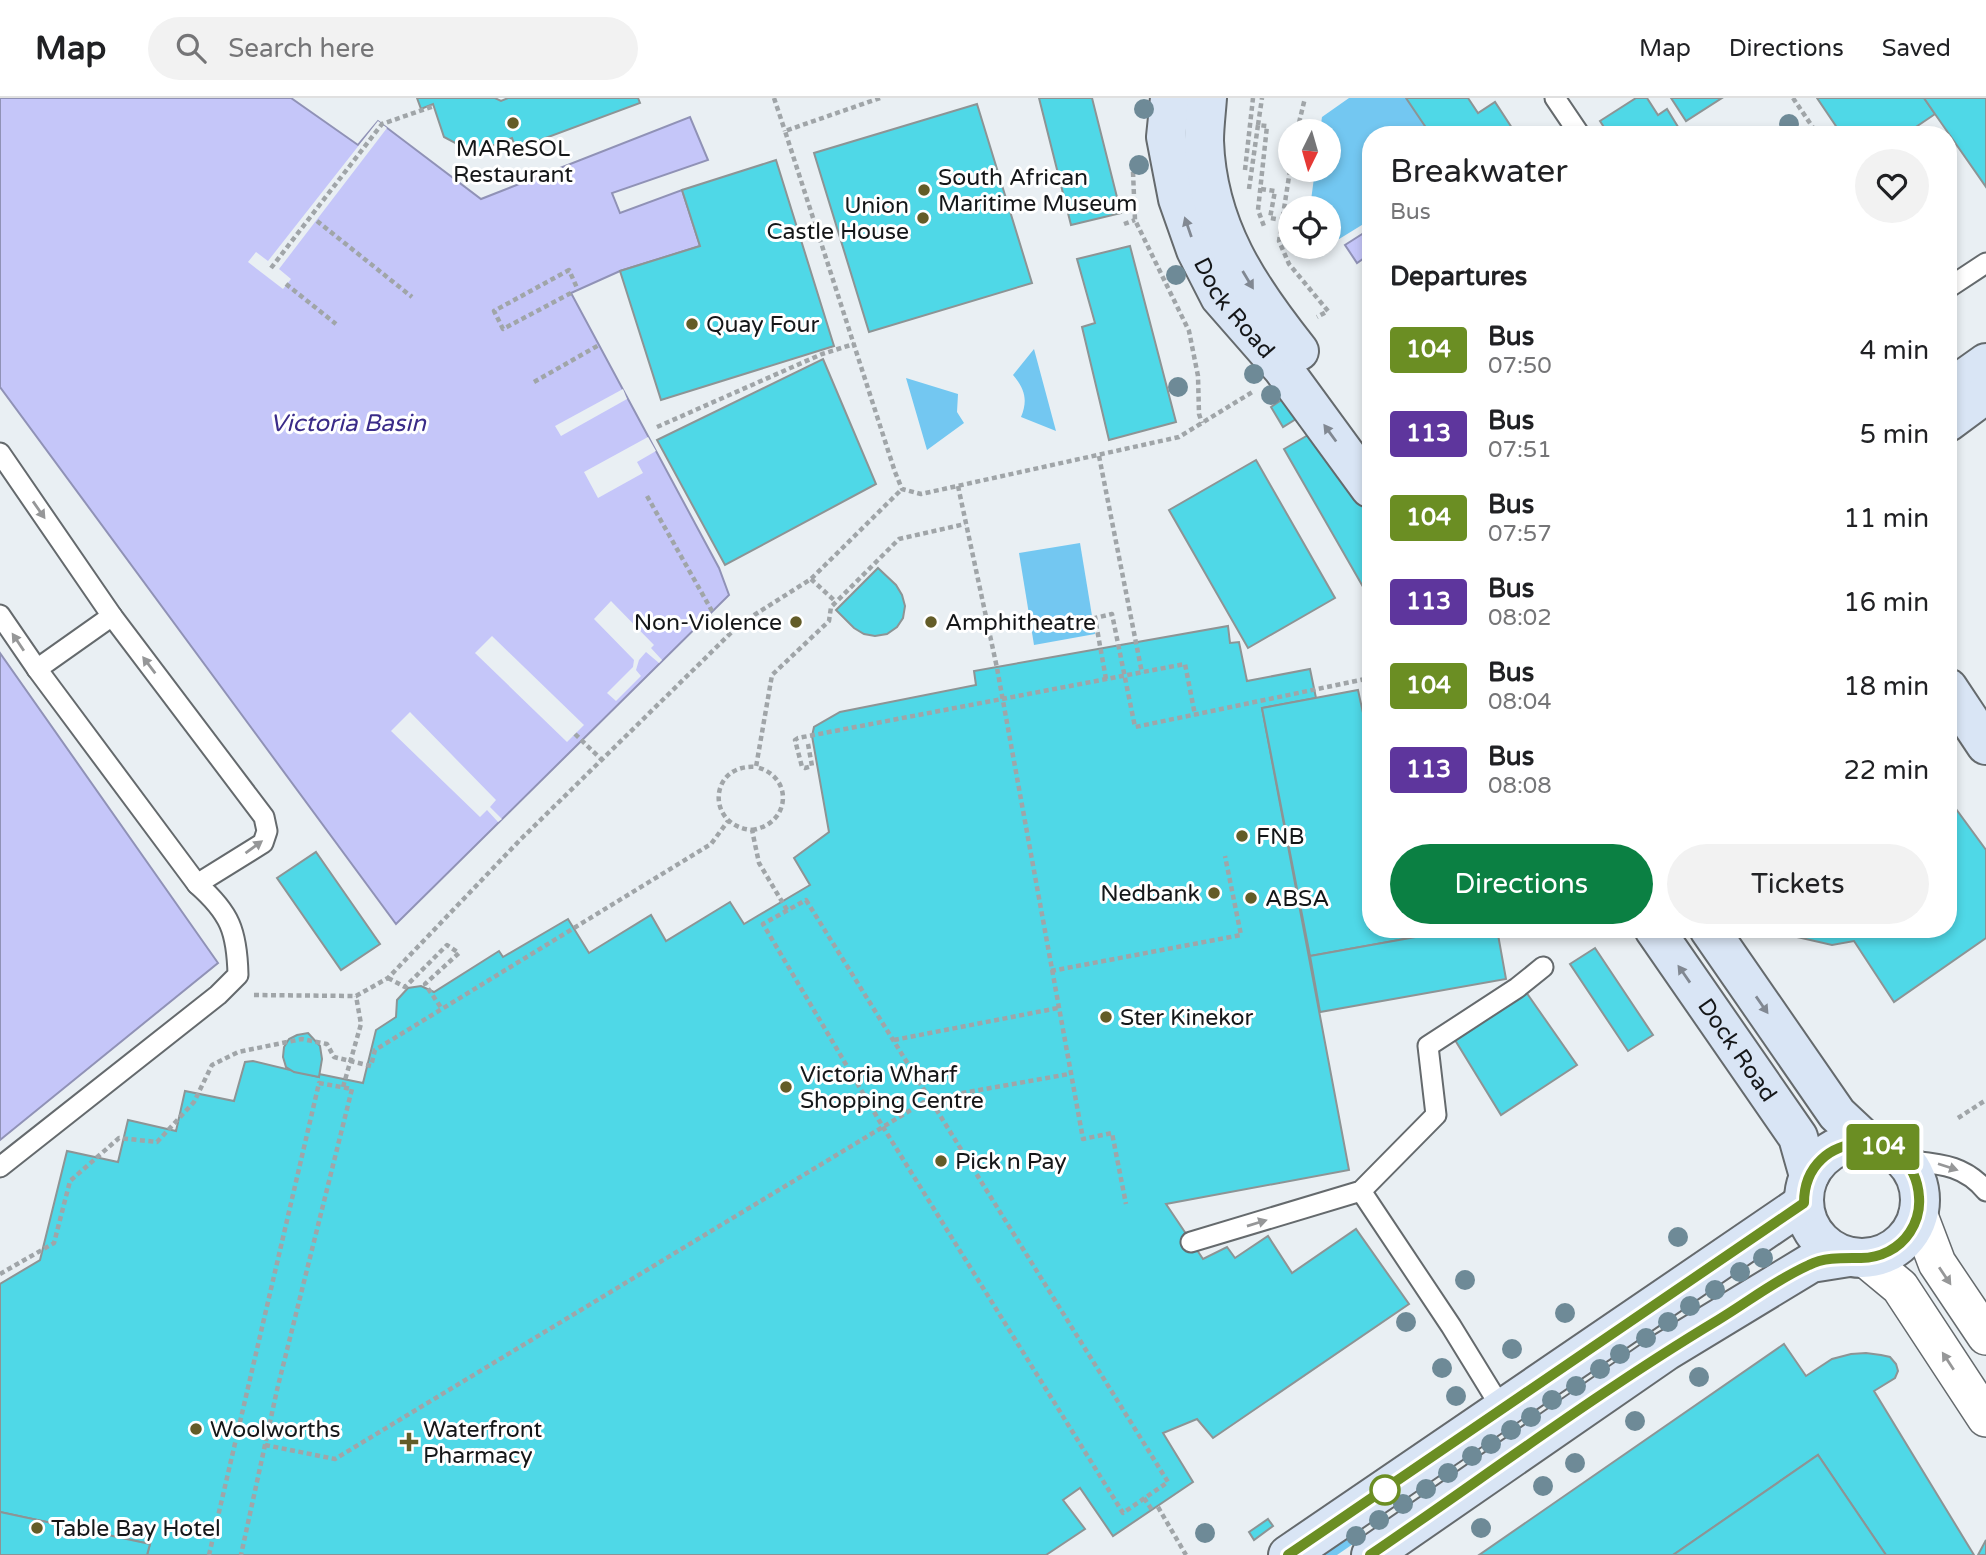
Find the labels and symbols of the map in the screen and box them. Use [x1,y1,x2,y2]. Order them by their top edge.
marker: MAReSOL Restaurant [505,115,521,131]
north arrow [1278,119,1340,182]
place label: MAReSOL Restaurant [453,135,573,189]
place label: South African Maritime Museum [938,164,1137,218]
marker: South African Maritime Museum [916,182,932,198]
place label: Union Castle House [767,192,909,246]
marker: Union Castle House [915,210,931,226]
one-way arrow [1182,216,1193,237]
street label: Dock Road [1187,253,1280,364]
one-way arrow [1241,271,1254,290]
place label: Quay Four [706,311,820,339]
marker: Quay Four [684,316,700,332]
water label: Victoria Basin [270,409,427,438]
one-way arrow [1323,424,1337,442]
one-way arrow [32,501,46,519]
place label: Non-Violence [634,609,782,637]
place label: Amphitheatre [945,609,1096,637]
marker: Non-Violence [788,614,804,630]
marker: Amphitheatre [923,614,939,630]
one-way arrow [11,633,25,651]
one-way arrow [141,656,156,674]
place label: FNB [1256,823,1304,851]
marker: FNB [1234,828,1250,844]
one-way arrow [245,841,263,855]
place label: Nedbank [1100,880,1200,908]
marker: Nedbank [1206,885,1222,901]
place label: ABSA [1265,885,1329,913]
marker: ABSA [1243,890,1259,906]
one-way arrow [1678,964,1691,984]
street label: Dock Road [1691,993,1782,1108]
one-way arrow [1755,996,1769,1014]
place label: Ster Kinekor [1120,1004,1254,1032]
marker: Ster Kinekor [1098,1009,1114,1025]
place label: Victoria Wharf Shopping Centre [800,1061,984,1115]
marker: Victoria Wharf Shopping Centre [778,1079,794,1095]
line badge: 104 [1843,1124,1923,1170]
place label: Pick n Pay [955,1148,1067,1176]
marker: Pick n Pay [933,1153,949,1169]
one-way arrow [1938,1162,1959,1173]
one-way arrow [1247,1217,1268,1227]
one-way arrow [1938,1267,1952,1285]
one-way arrow [1942,1351,1955,1371]
place label: Woolworths [210,1416,341,1444]
place label: Waterfront Pharmacy [423,1416,542,1470]
marker: Woolworths [188,1421,204,1437]
marker: Waterfront Pharmacy [401,1434,417,1450]
unlabelled marker [1370,1475,1400,1505]
place label: Table Bay Hotel [51,1515,221,1543]
marker: Table Bay Hotel [29,1520,45,1536]

